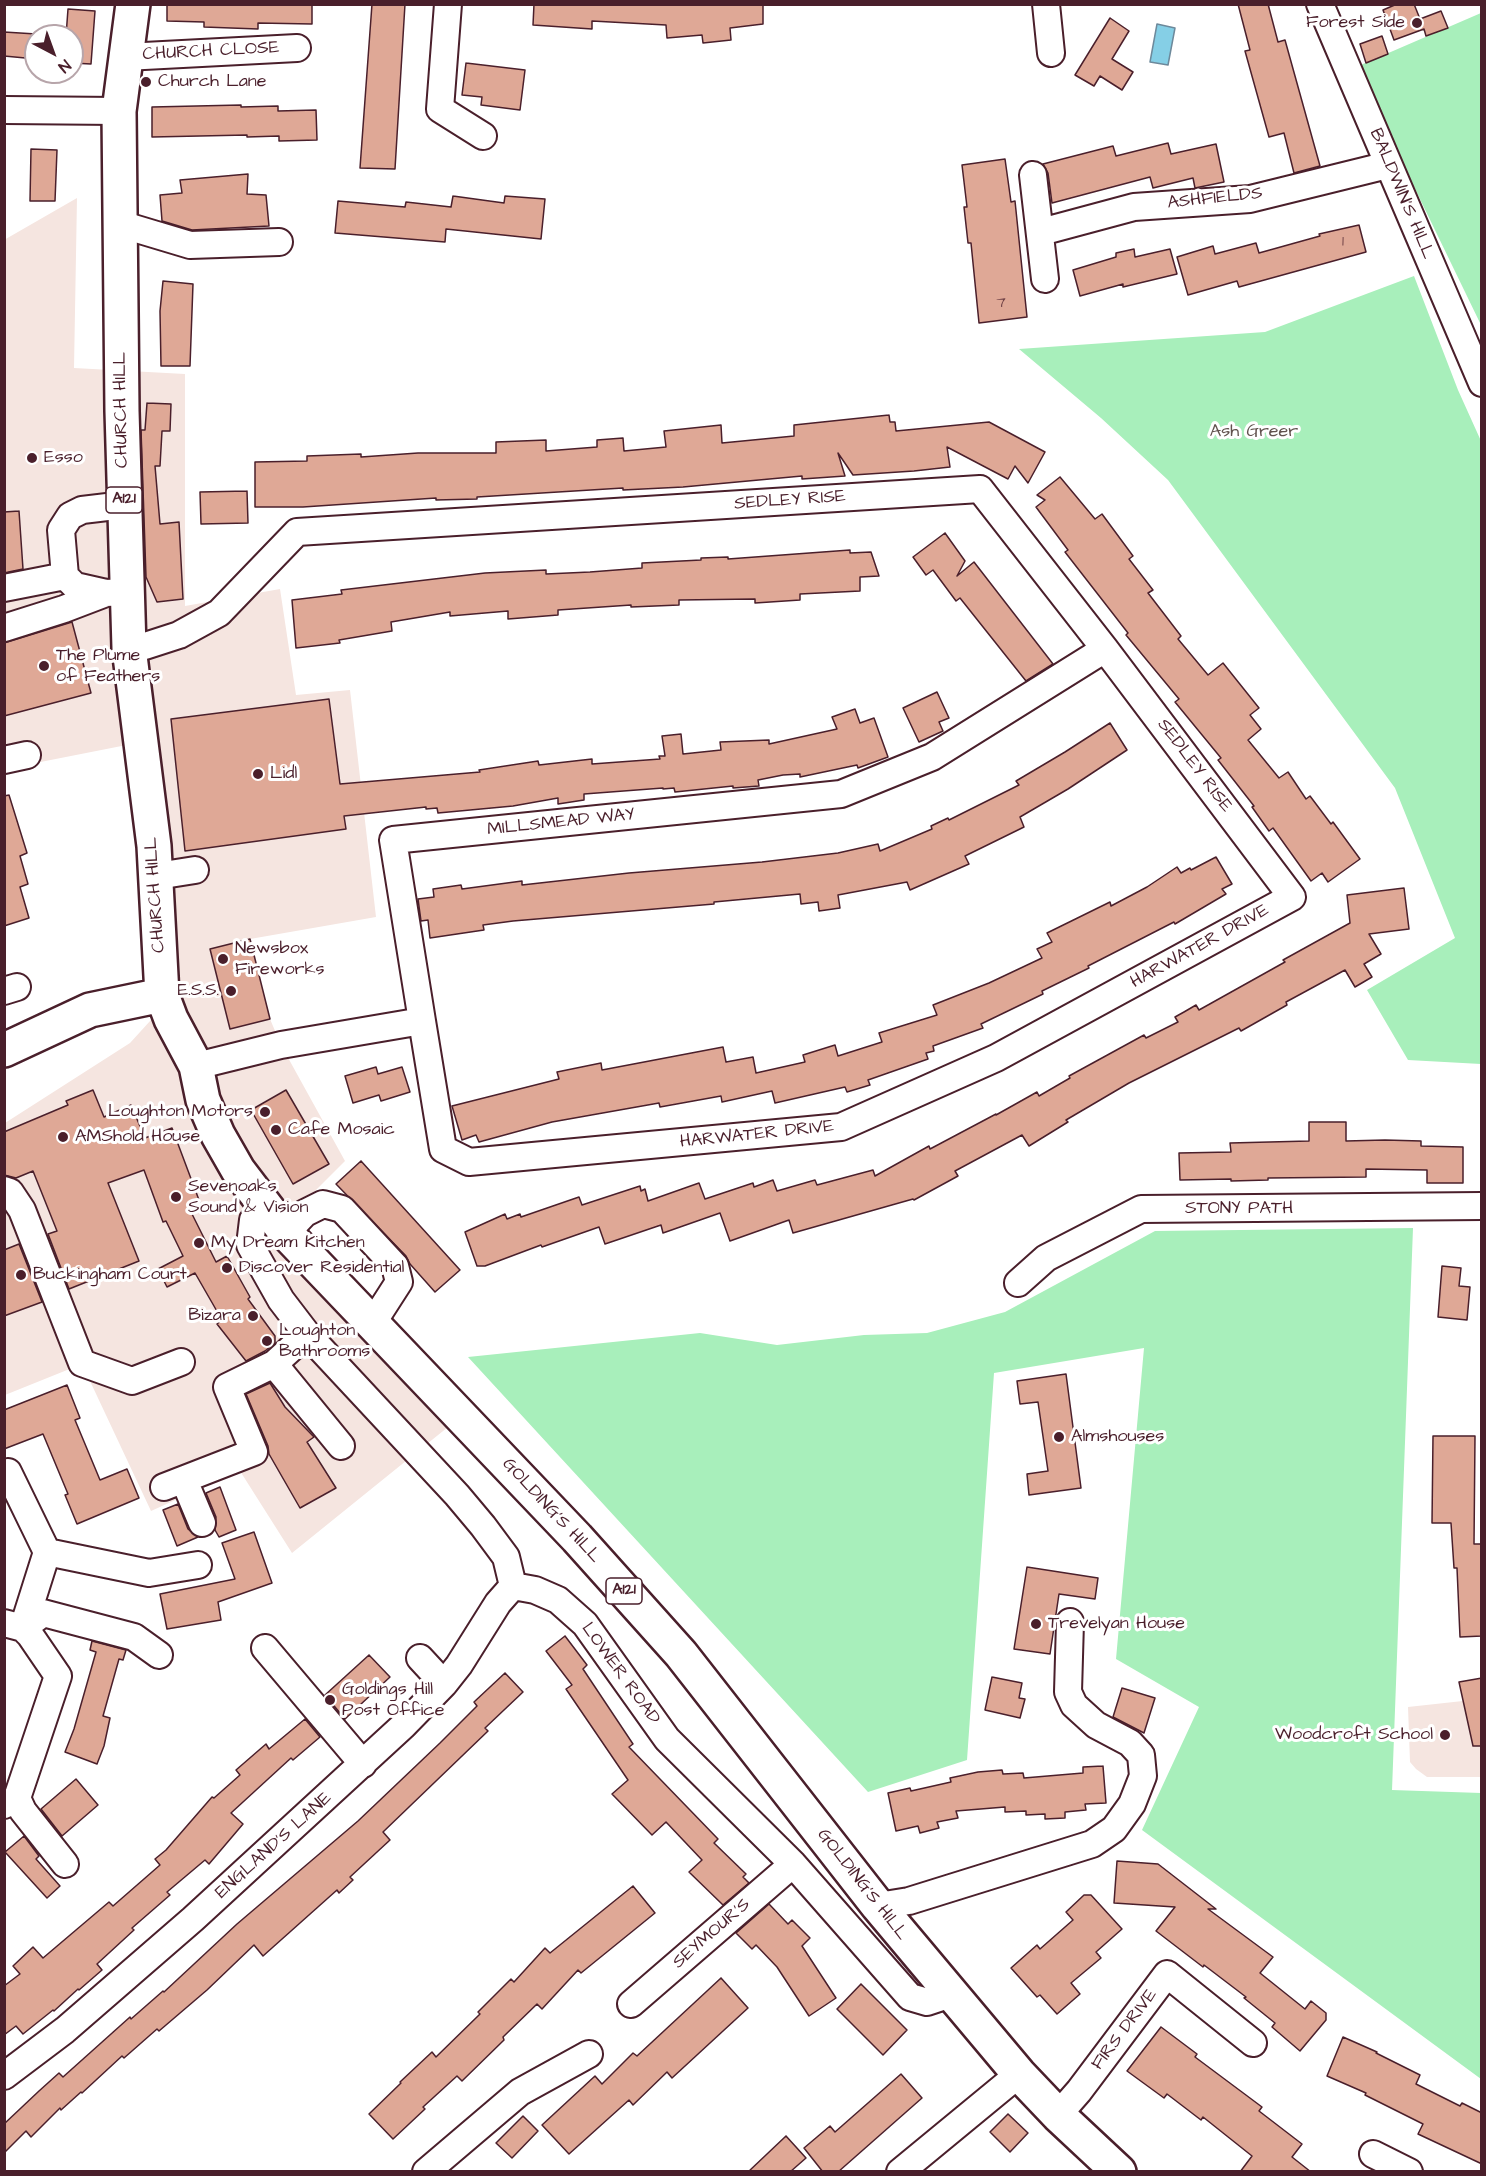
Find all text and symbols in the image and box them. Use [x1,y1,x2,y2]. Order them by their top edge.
place label: Forest Side [1306,12,1405,34]
marker: Forest Side [1410,16,1424,30]
north arrow [24,24,84,84]
street label: CHURCH CLOSE [142,38,280,66]
text: N [53,54,75,78]
place label: Church Lane [158,71,267,93]
marker: Church Lane [139,75,153,89]
street label: BALDWIN'S HILL [1364,126,1438,262]
street label: ASHFIELDS [1166,183,1264,215]
house number: 1 [1342,234,1344,252]
house number: 7 [996,295,1006,313]
street label: CHURCH HILL [110,352,134,468]
park label: Ash Greer [1210,421,1298,443]
place label: Esso [44,447,83,469]
marker: Esso [25,451,39,465]
street label: SEDLEY RISE [734,486,846,516]
road number: A121 [106,487,142,513]
place label: The Plume of Feathers [56,645,160,688]
marker: The Plume of Feathers [37,659,51,673]
street label: SEDLEY RISE [1152,715,1236,817]
place label: Lidl [270,763,297,785]
marker: Lidl [251,767,265,781]
street label: MILLSMEAD WAY [486,805,636,841]
street label: CHURCH HILL [141,836,171,954]
street label: HARWATER DRIVE [1127,900,1273,994]
place label: Newsbox Fireworks [235,938,325,980]
marker: Newsbox Fireworks [216,952,230,966]
place label: E.S.S. [178,980,219,1002]
marker: E.S.S. [224,984,238,998]
place label: Loughton Motors [108,1101,253,1123]
marker: Loughton Motors [258,1105,272,1119]
street label: HARWATER DRIVE [679,1116,835,1154]
place label: Cafe Mosaic [288,1119,395,1141]
marker: Cafe Mosaic [269,1123,283,1137]
place label: AMShold House [75,1126,200,1148]
marker: AMShold House [56,1130,70,1144]
place label: Sevenoaks Sound & Vision [188,1176,308,1218]
marker: Sevenoaks Sound & Vision [169,1190,183,1204]
street label: STONY PATH [1185,1198,1293,1220]
place label: My Dream Kitchen [211,1232,365,1254]
marker: My Dream Kitchen [192,1236,206,1250]
place label: Discover Residential [239,1257,404,1279]
marker: Discover Residential [220,1261,234,1275]
place label: Buckingham Court [33,1264,187,1286]
marker: Buckingham Court [14,1268,28,1282]
place label: Bizara [188,1305,241,1327]
marker: Bizara [246,1309,260,1323]
place label: Loughton Bathrooms [279,1320,370,1362]
marker: Loughton Bathrooms [260,1334,274,1348]
place label: Almshouses [1071,1426,1164,1448]
marker: Almshouses [1052,1430,1066,1444]
street label: GOLDING'S HILL [497,1454,605,1568]
road number: A121 [606,1578,642,1604]
place label: Trevelyan House [1048,1613,1185,1635]
marker: Trevelyan House [1029,1617,1043,1631]
street label: LOWER ROAD [576,1619,664,1729]
place label: Goldings Hill Post Office [342,1679,444,1722]
marker: Goldings Hill Post Office [323,1693,337,1707]
place label: Woodcroft School [1275,1724,1433,1746]
marker: Woodcroft School [1438,1728,1452,1742]
street label: ENGLAND'S LANE [211,1788,337,1904]
street label: GOLDING'S HILL [812,1825,912,1945]
street label: SEYMOUR'S [669,1894,755,1974]
street label: FIRS DRIVE [1087,1985,1163,2075]

